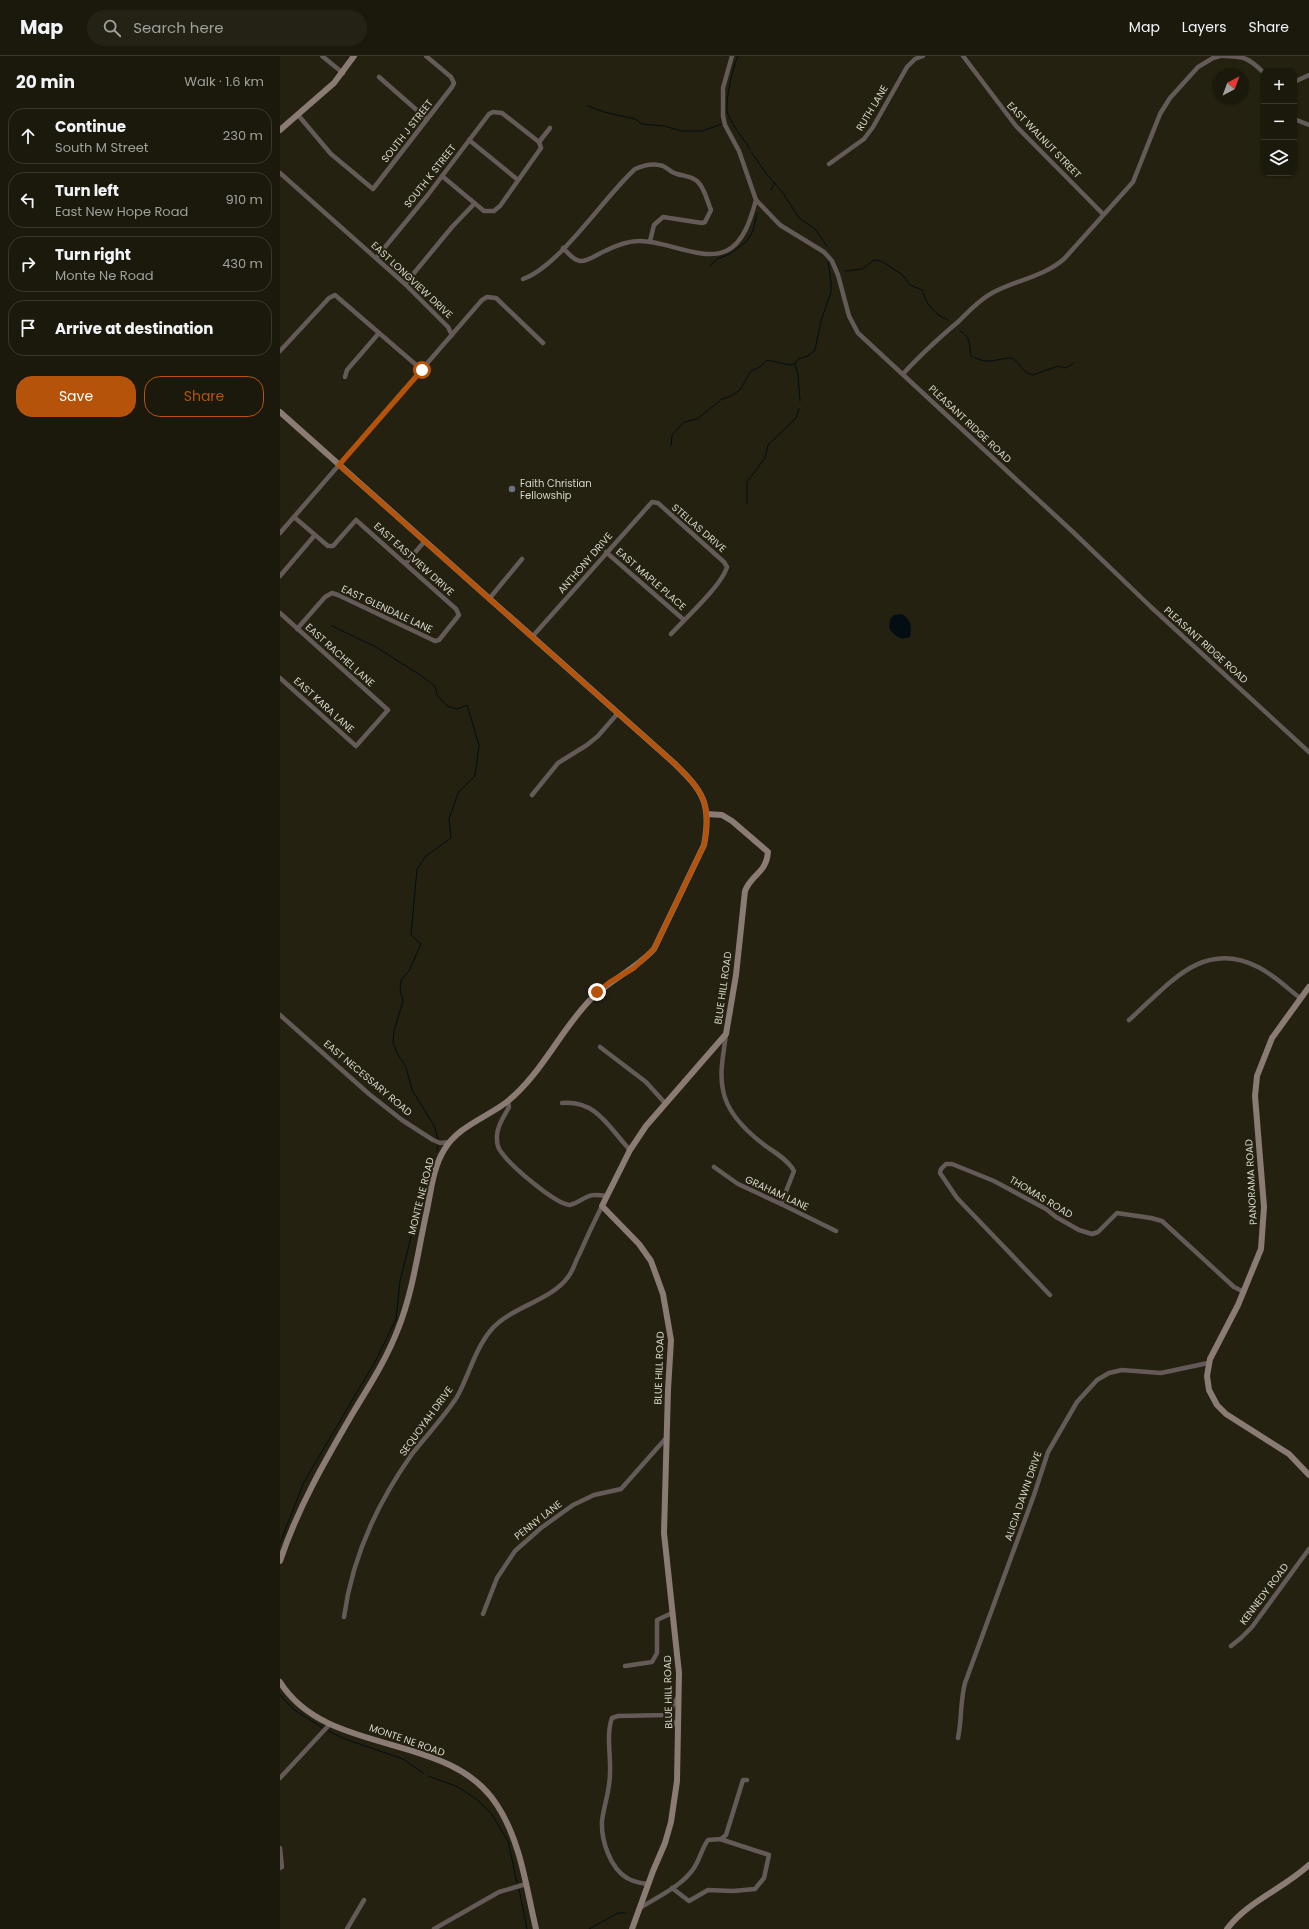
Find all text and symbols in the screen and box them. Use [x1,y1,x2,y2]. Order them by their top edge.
search box [87,10,367,46]
text: Map [20,14,63,41]
icon: search [101,17,123,39]
text: Search here [133,17,224,38]
text: Map [1129,17,1160,37]
text: Layers [1182,17,1226,37]
text: Share [1248,17,1289,37]
north arrow [1213,68,1249,104]
map controls [1261,68,1297,176]
button: + [1261,68,1297,104]
text: 20 min [16,70,75,94]
text: Walk · 1.6 km [184,72,264,91]
street label: RUTH LANE [852,82,892,134]
street label: SOUTH J STREET [378,96,437,166]
street label: EAST WALNUT STREET [1003,98,1085,182]
button: − [1261,104,1297,140]
text: Continue [55,116,126,137]
icon: ahead [17,125,39,147]
text: 230 m [223,126,263,145]
text: South M Street [55,138,149,157]
button: layers [1261,140,1297,176]
street label: SOUTH K STREET [400,141,460,211]
text: Turn left [55,180,119,201]
icon: left [17,189,39,211]
text: 910 m [226,190,263,209]
text: East New Hope Road [55,202,188,221]
street label: EAST LONGVIEW DRIVE [368,238,456,322]
text: Turn right [55,244,131,265]
icon: right [17,253,39,275]
text: 430 m [222,254,263,273]
text: Monte Ne Road [55,266,154,285]
icon: arrive [17,317,39,339]
text: Arrive at destination [55,318,213,339]
route start [413,361,431,379]
button: Save [16,376,136,417]
button: Share [144,376,264,417]
street label: PLEASANT RIDGE ROAD [925,381,1015,467]
place label: Faith Christian Fellowship [520,476,592,503]
marker: Faith Christian Fellowship [507,484,517,494]
street label: STELLAS DRIVE [668,500,730,556]
street label: EAST EASTVIEW DRIVE [371,519,457,599]
street label: ANTHONY DRIVE [554,529,616,597]
street label: EAST MAPLE PLACE [613,544,689,614]
street label: EAST GLENDALE LANE [339,581,435,637]
street label: PLEASANT RIDGE ROAD [1161,603,1251,687]
street label: EAST RACHEL LANE [302,620,378,690]
street label: EAST KARA LANE [290,674,358,736]
street label: BLUE HILL ROAD [710,951,736,1025]
route end [588,983,606,1001]
street label: EAST NECESSARY ROAD [320,1036,416,1120]
street label: PANORAMA ROAD [1241,1139,1261,1225]
street label: MONTE NE ROAD [404,1156,438,1236]
street label: GRAHAM LANE [743,1172,811,1214]
street label: THOMAS ROAD [1006,1172,1076,1222]
street label: BLUE HILL ROAD [650,1331,668,1405]
street label: SEQUOYAH DRIVE [395,1383,457,1459]
street label: ALICIA DAWN DRIVE [1001,1449,1045,1543]
street label: PENNY LANE [511,1497,565,1543]
street label: KENNEDY ROAD [1236,1560,1292,1628]
street label: BLUE HILL ROAD [660,1655,676,1729]
street label: MONTE NE ROAD [367,1720,447,1760]

